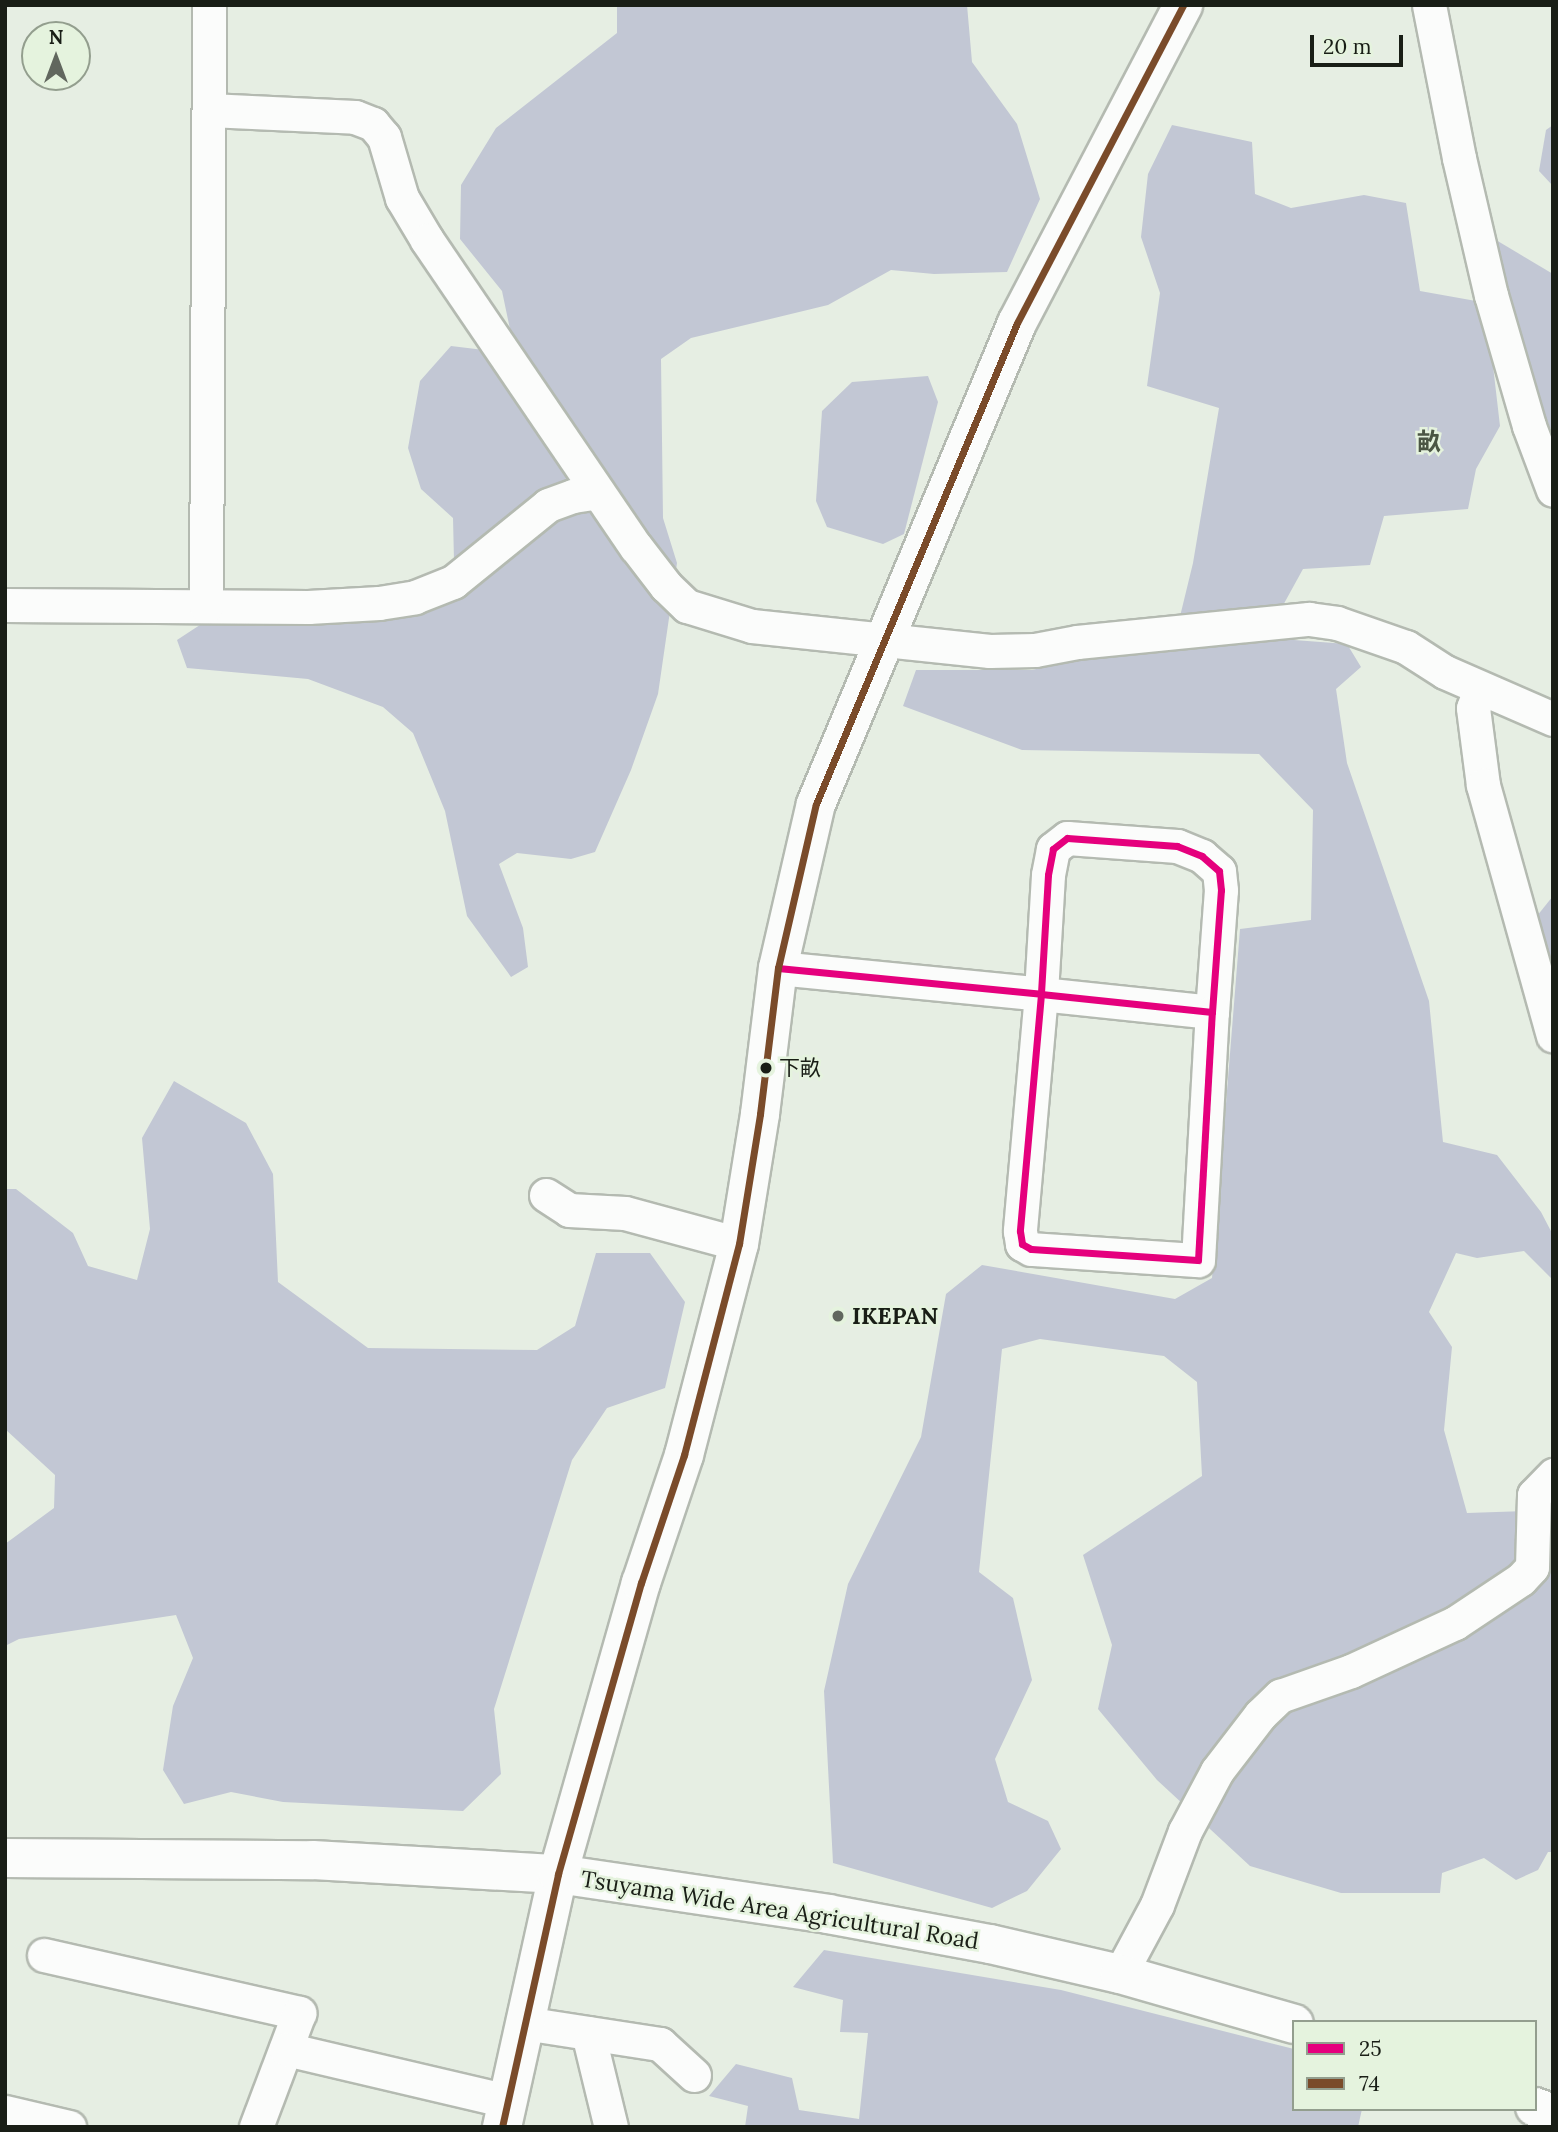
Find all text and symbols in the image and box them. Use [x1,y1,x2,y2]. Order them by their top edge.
north arrow [21,21,91,91]
scale bar [1313,21,1406,65]
text: N [49,25,63,49]
text: 20 m [1323,33,1372,60]
district label: 畝 [1417,428,1441,456]
place label: 下畝 [779,1055,821,1081]
marker: 下畝 [759,1061,773,1075]
place label: IKEPAN [852,1302,938,1330]
marker: IKEPAN [830,1308,846,1324]
street label: Tsuyama Wide Area Agricultural Road [579,1865,981,1955]
legend [1292,2020,1537,2111]
text: 25 [1359,2035,1382,2062]
text: 74 [1359,2070,1380,2097]

